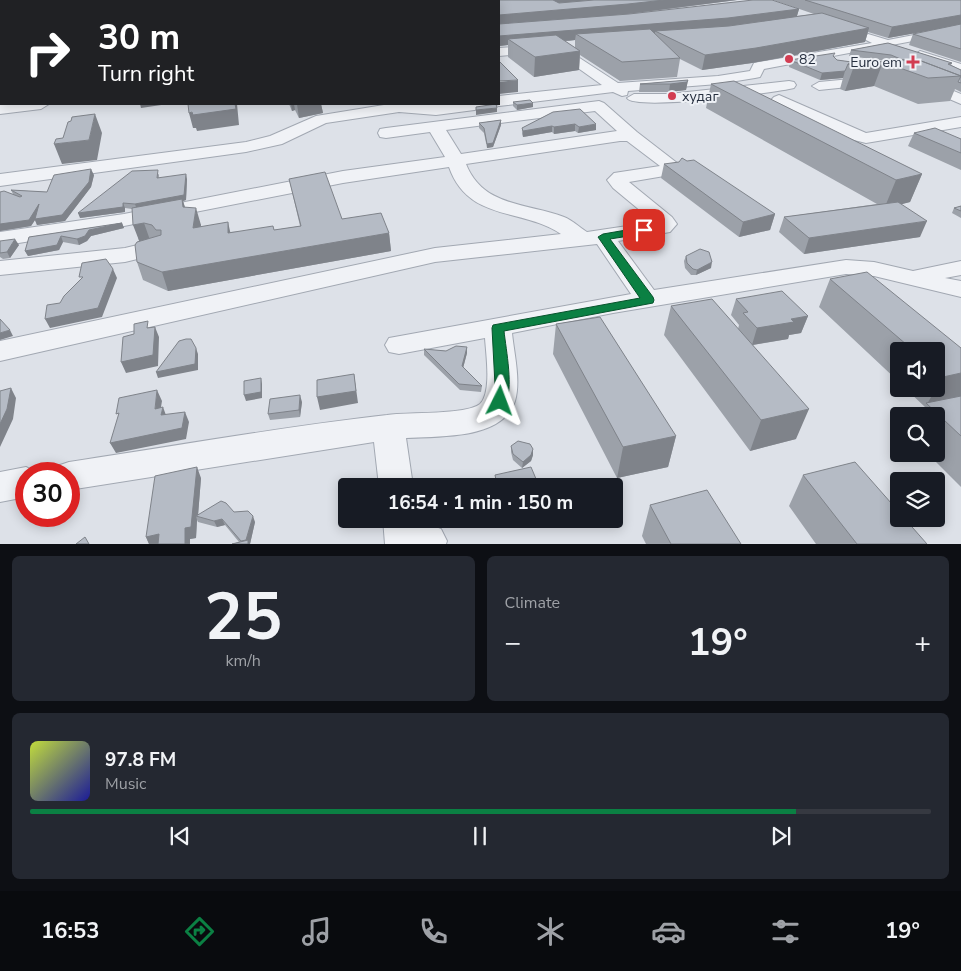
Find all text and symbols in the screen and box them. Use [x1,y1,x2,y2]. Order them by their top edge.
text: 30 m [98,14,180,61]
icon: right [15,20,80,85]
place label: 82 [799,50,816,69]
marker: 82 [783,53,795,65]
place label: Euro em [850,53,902,72]
marker: Euro em [906,55,920,69]
text: Turn right [98,59,194,89]
place label: худаг [682,87,719,106]
marker: худаг [666,90,678,102]
pin [623,209,665,251]
icon: arrive [630,216,658,244]
map controls [890,342,945,527]
button: sound [890,342,945,397]
position arrow [473,374,525,426]
button: search [890,407,945,462]
speed limit sign: 30 [15,462,80,527]
button: layers [890,472,945,527]
text: 16:54 · 1 min · 150 m [388,490,573,516]
text: 25 [204,573,282,662]
text: Climate [505,592,560,614]
text: 19° [688,617,748,668]
text: − [505,624,521,662]
text: + [914,624,931,662]
text: km/h [226,650,261,672]
text: 97.8 FM [105,747,176,773]
text: Music [105,773,146,795]
icon: previous [166,822,194,850]
icon: pause [466,822,494,850]
icon: next [767,822,795,850]
icon: directions [182,914,217,949]
icon: music [299,914,334,949]
icon: phone [416,914,451,949]
icon: climate [533,914,568,949]
icon: car [651,914,686,949]
icon: filters [768,914,803,949]
text: 16:53 [41,916,99,946]
text: 19° [885,916,920,946]

